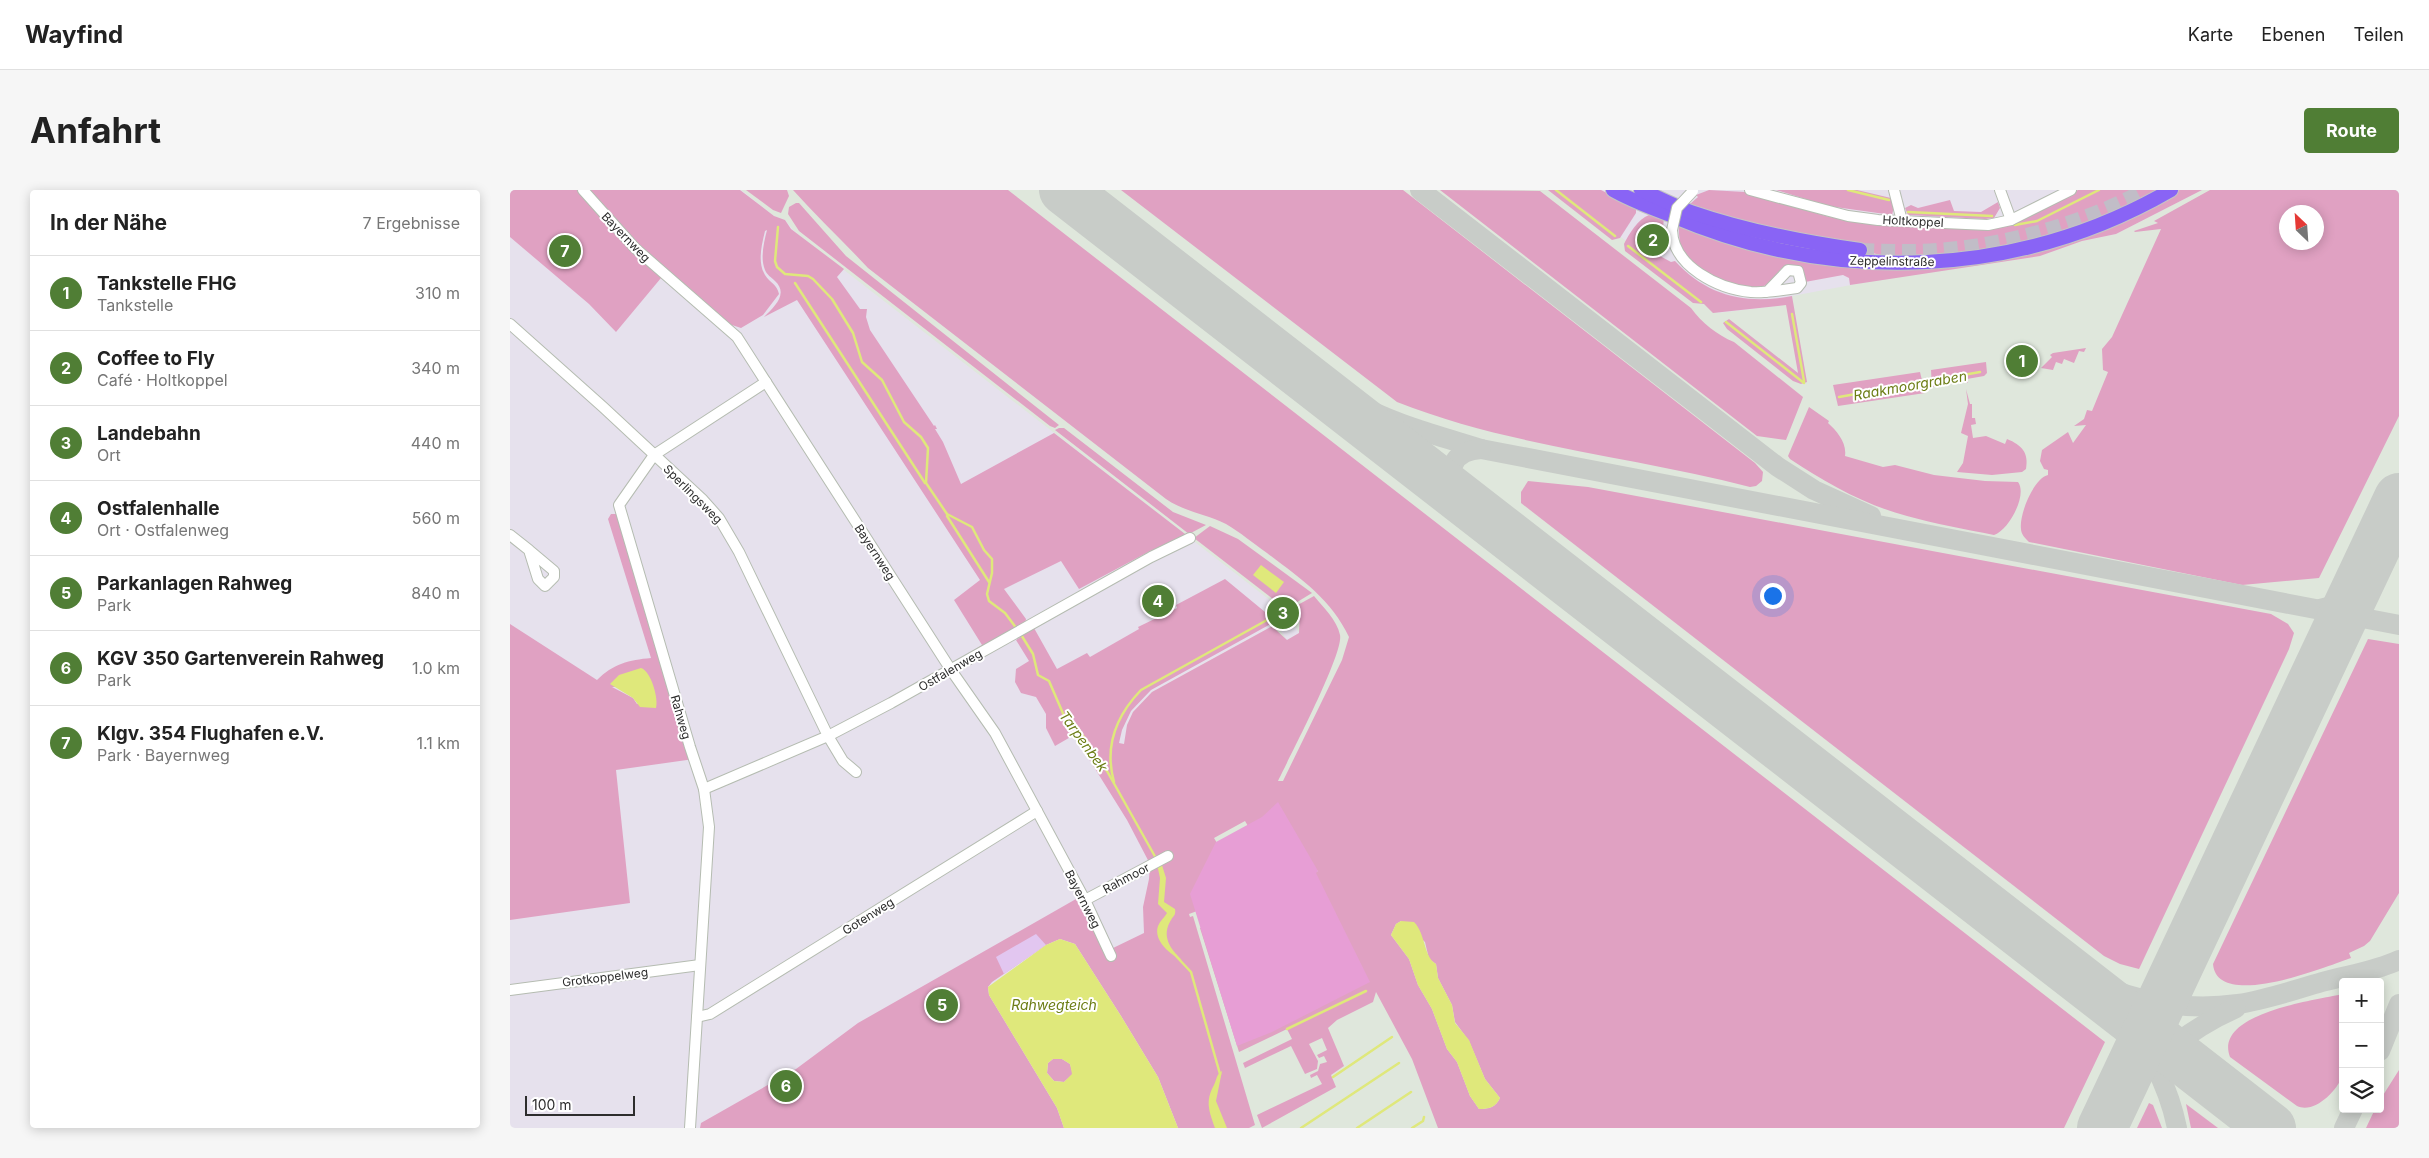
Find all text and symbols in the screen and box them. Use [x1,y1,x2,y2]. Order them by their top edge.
text: Wayfind [25,20,123,49]
text: Karte [2188,24,2233,45]
text: Ebenen [2261,24,2325,45]
text: Teilen [2353,24,2404,45]
button: Route [2304,108,2399,153]
text: Anfahrt [30,109,161,151]
north arrow [2279,205,2324,250]
street label: Bayernweg [598,209,654,265]
text: In der Nähe [50,210,167,235]
street label: Holtkoppel [1882,212,1944,230]
text: 7 Ergebnisse [363,213,460,233]
pin: 2 [1637,221,1669,259]
pin: 7 [549,232,581,270]
street label: Zeppelinstraße [1849,253,1935,269]
text: Tankstelle FHG [97,272,237,295]
text: 1 [63,283,69,303]
text: 310 m [415,283,460,303]
text: Tankstelle [97,295,173,315]
pin: 1 [2006,342,2038,380]
text: Coffee to Fly [97,347,215,370]
text: 2 [61,358,71,378]
text: 340 m [411,358,460,378]
water label: Raakmoorgraben [1852,367,1968,403]
text: Café · Holtkoppel [97,370,228,390]
text: Landebahn [97,422,201,445]
text: 3 [61,433,71,453]
text: 440 m [411,433,460,453]
text: Ort [97,445,121,465]
street label: Sperlingsweg [660,461,726,527]
text: Ostfalenhalle [97,497,220,520]
text: 4 [61,508,71,528]
text: 560 m [412,508,460,528]
text: Ort · Ostfalenweg [97,520,229,540]
street label: Bayernweg [851,521,899,583]
text: Parkanlagen Rahweg [97,572,292,595]
pin: 4 [1142,582,1174,620]
text: 5 [61,583,71,603]
text: 840 m [411,583,460,603]
your location [1760,583,1786,609]
pin: 3 [1267,594,1299,632]
text: Park [97,595,131,615]
street label: Ostfalenweg [915,646,985,694]
text: KGV 350 Gartenverein Rahweg [97,647,384,670]
text: 6 [61,658,71,678]
text: 1.0 km [412,658,460,678]
text: Park [97,670,131,690]
street label: Rahweg [668,693,694,741]
water label: Tarpenbek [1056,707,1112,775]
text: Klgv. 354 Flughafen e.V. [97,722,325,745]
text: 7 [61,733,71,753]
text: 1.1 km [416,733,460,753]
text: Park · Bayernweg [97,745,230,765]
street label: Rahmoor [1100,859,1152,897]
street label: Bayernweg [1062,867,1104,931]
street label: Gotenweg [839,894,897,938]
street label: Grotkoppelweg [561,964,649,990]
map controls [2339,978,2384,1113]
button: + [2339,978,2384,1023]
pin: 5 [926,986,958,1024]
water label: Rahwegteich [1011,996,1097,1013]
button: − [2339,1023,2384,1068]
pin: 6 [770,1067,802,1105]
button: layers [2339,1068,2384,1113]
scale bar [525,1093,635,1116]
text: 100 m [532,1096,572,1113]

